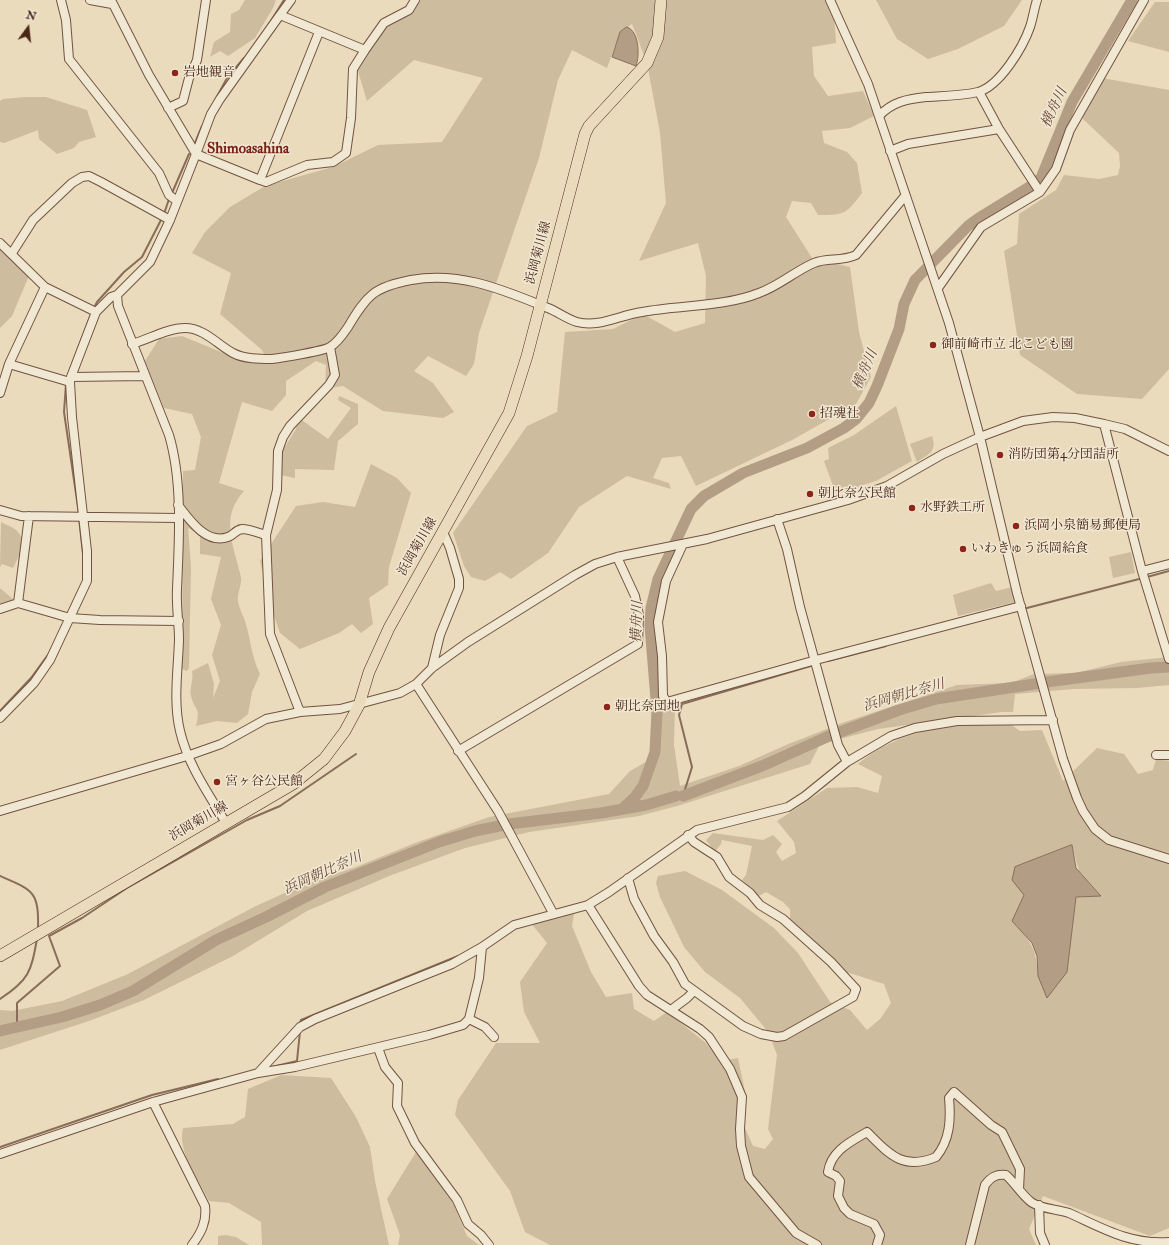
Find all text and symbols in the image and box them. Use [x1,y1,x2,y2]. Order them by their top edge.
north arrow [8,8,48,48]
text: N [25,8,38,23]
place label: 岩地観音 [183,65,235,81]
marker: 岩地観音 [170,68,180,78]
water label: 横舟川 [1039,85,1071,131]
district label: Shimoasahina [207,141,289,159]
street label: 浜岡菊川線 [523,220,555,286]
place label: 御前崎市立 北こども園 [941,337,1074,353]
marker: 御前崎市立 北こども園 [928,340,938,350]
water label: 横舟川 [850,347,882,393]
place label: 招魂社 [820,406,859,422]
marker: 招魂社 [807,409,817,419]
place label: 消防団第4分団詰所 [1008,447,1119,463]
marker: 消防団第4分団詰所 [995,450,1005,460]
place label: 朝比奈公民館 [818,486,896,502]
marker: 朝比奈公民館 [805,489,815,499]
place label: 水野鉄工所 [920,500,985,516]
marker: 水野鉄工所 [907,503,917,513]
street label: 浜岡菊川線 [395,515,441,579]
place label: 浜岡小泉簡易郵便局 [1024,518,1141,534]
marker: 浜岡小泉簡易郵便局 [1011,521,1021,531]
place label: いわきゅう浜岡給食 [971,541,1088,557]
marker: いわきゅう浜岡給食 [958,544,968,554]
water label: 横舟川 [629,601,647,643]
water label: 浜岡朝比奈川 [861,676,947,716]
place label: 朝比奈団地 [615,699,680,715]
marker: 朝比奈団地 [602,702,612,712]
place label: 宮ヶ谷公民館 [225,774,303,790]
marker: 宮ヶ谷公民館 [212,777,222,787]
street label: 浜岡菊川線 [167,799,231,845]
water label: 浜岡朝比奈川 [281,849,365,899]

